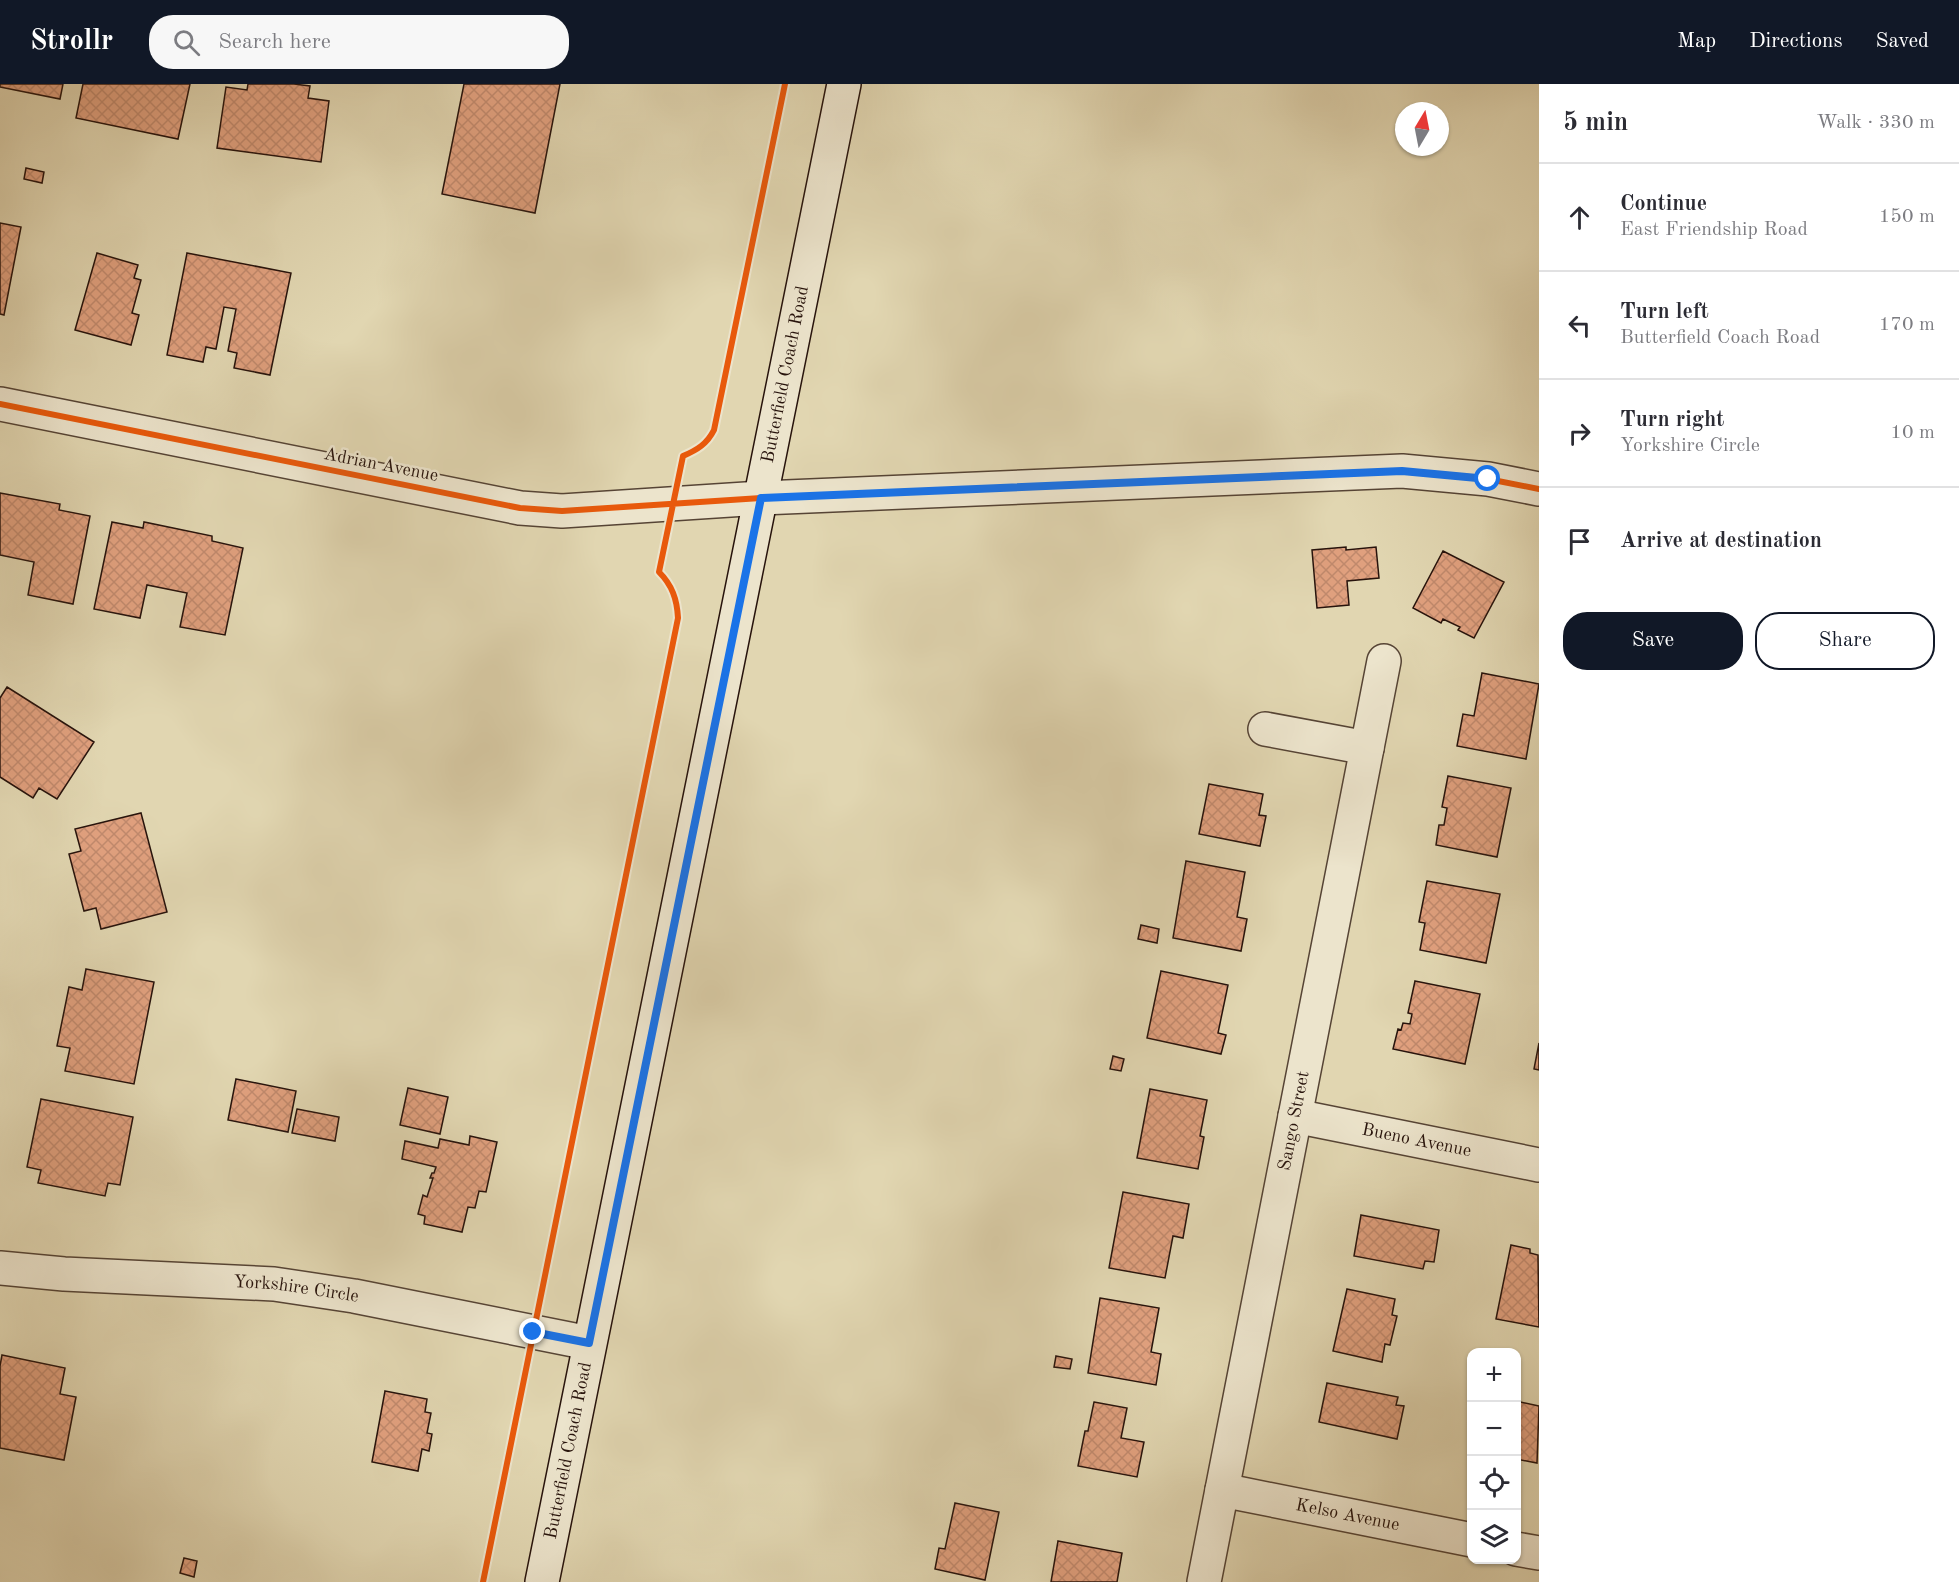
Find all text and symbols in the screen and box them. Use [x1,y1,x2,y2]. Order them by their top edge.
search box [149,15,569,69]
icon: search [170,26,203,59]
text: Strollr [30,28,113,56]
text: Search here [218,31,331,53]
text: Map [1677,31,1716,52]
text: Directions [1749,31,1843,52]
text: Saved [1876,31,1929,52]
north arrow [1395,102,1449,156]
text: 5 min [1563,110,1628,136]
text: Walk · 330 m [1816,113,1935,133]
text: Continue [1620,193,1707,215]
icon: ahead [1563,201,1596,234]
text: 150 m [1879,207,1935,227]
text: East Friendship Road [1620,220,1808,240]
street label: Butterfield Coach Road [759,284,812,464]
text: Turn left [1620,301,1709,323]
icon: left [1563,309,1596,342]
text: 170 m [1879,315,1935,335]
text: Butterfield Coach Road [1620,328,1820,348]
text: Turn right [1620,409,1724,431]
icon: right [1563,417,1596,450]
text: 10 m [1890,423,1935,443]
text: Yorkshire Circle [1620,436,1760,456]
street label: Adrian Avenue [322,445,440,485]
route start [1474,465,1500,491]
icon: arrive [1563,525,1596,558]
text: Arrive at destination [1620,530,1822,552]
button: Save [1563,612,1743,670]
button: Share [1755,612,1935,670]
street label: Sango Street [1276,1069,1313,1172]
street label: Bueno Avenue [1360,1121,1473,1160]
street label: Yorkshire Circle [233,1273,360,1306]
route end [519,1318,545,1344]
map controls [1467,1348,1521,1564]
button: + [1467,1348,1521,1402]
street label: Butterfield Coach Road [542,1361,595,1541]
button: − [1467,1402,1521,1456]
button: locate [1467,1456,1521,1510]
street label: Kelso Avenue [1294,1496,1401,1534]
button: layers [1467,1510,1521,1564]

